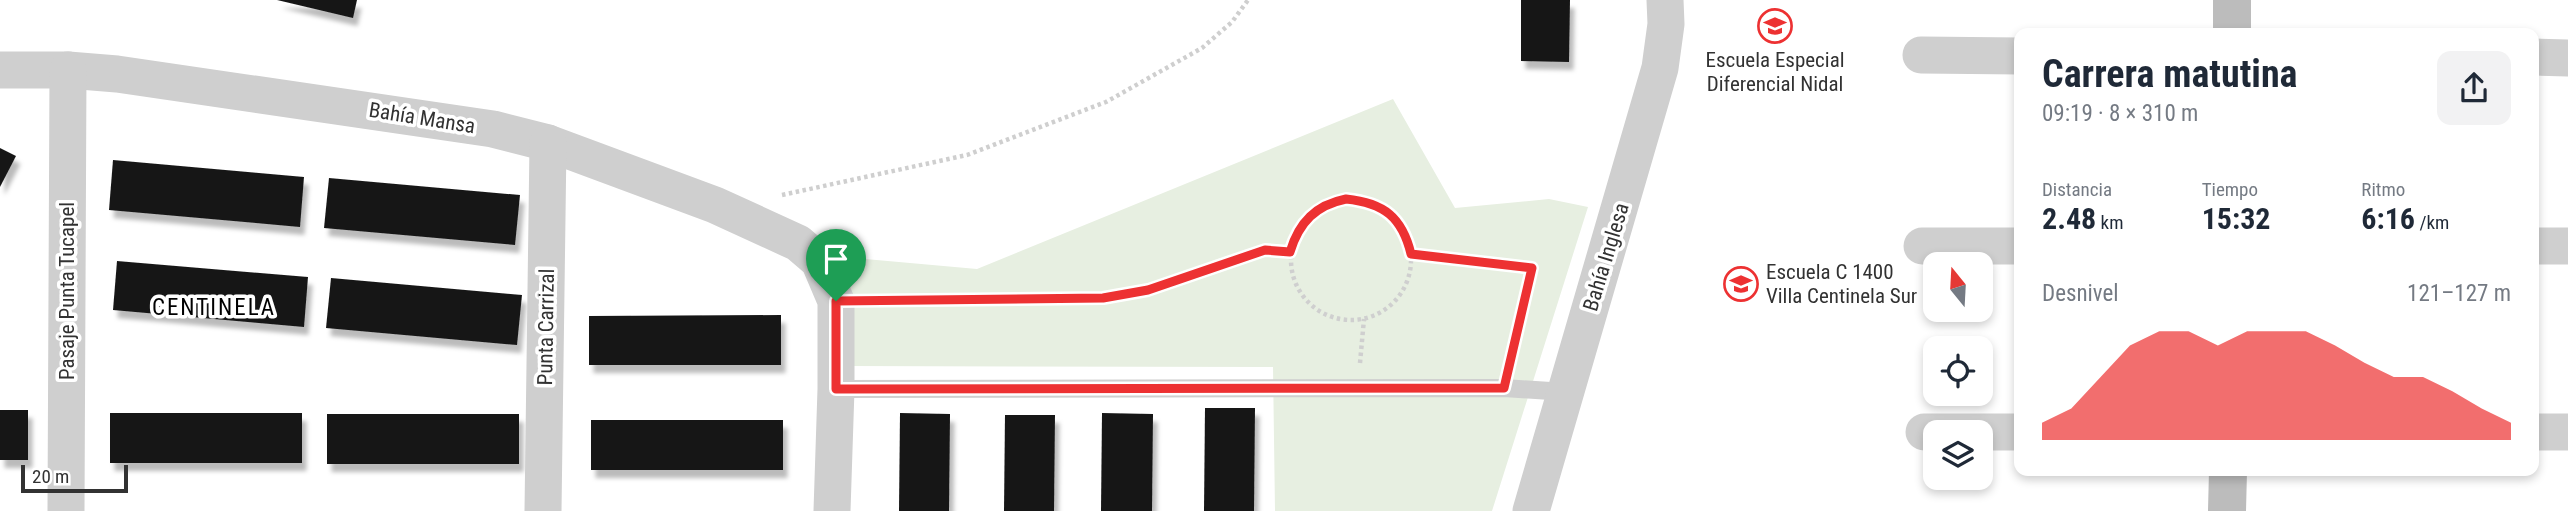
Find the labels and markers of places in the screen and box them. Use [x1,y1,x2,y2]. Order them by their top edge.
school or university icon: Escuela Especial Diferencial Nidal [1756,7,1794,45]
place label: Escuela Especial Diferencial Nidal [1705,48,1845,96]
pin [806,229,866,301]
place label: Escuela C 1400 Villa Centinela Sur [1766,260,1917,308]
school or university icon: Escuela C 1400 Villa Centinela Sur [1722,265,1760,303]

